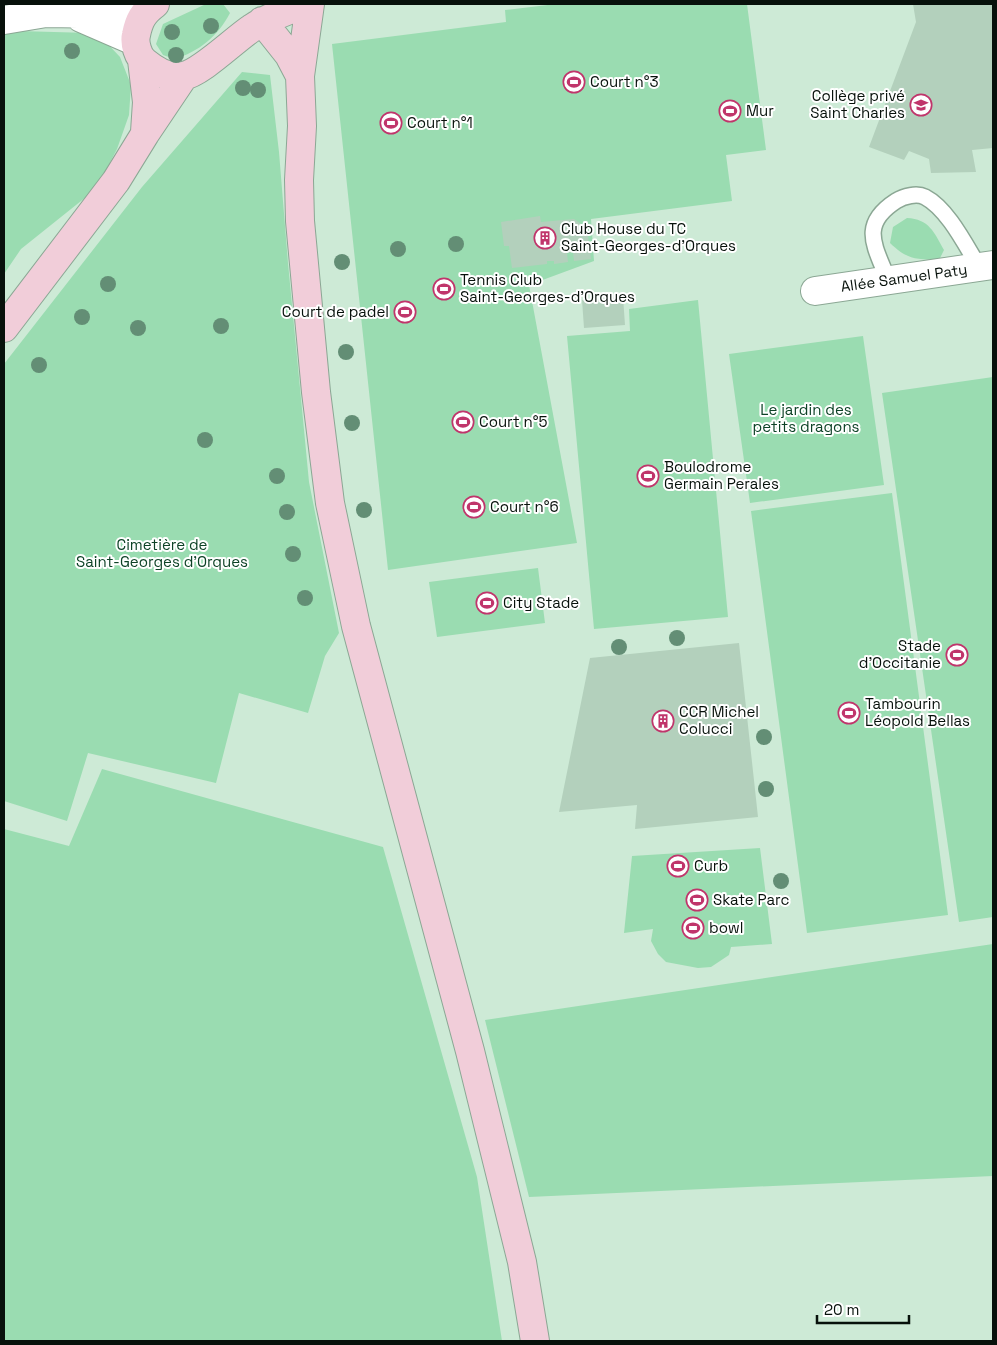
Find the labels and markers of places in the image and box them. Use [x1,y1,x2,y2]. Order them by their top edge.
sports icon: Court n°3 [562,70,586,94]
place label: Court n°3 [590,72,658,91]
place label: Collège privé Saint Charles [810,86,905,122]
school or university icon: Collège privé Saint Charles [909,93,933,117]
sports icon: Mur [718,99,742,123]
place label: Mur [746,101,774,120]
sports icon: Court n°1 [379,111,403,135]
place label: Court n°1 [407,113,473,132]
place label: Club House du TC Saint-Georges-d'Orques [561,219,736,255]
building icon: Club House du TC Saint-Georges-d'Orques [533,226,557,250]
place label: Tennis Club Saint-Georges-d'Orques [460,270,635,306]
sports icon: Tennis Club Saint-Georges-d'Orques [432,277,456,301]
sports icon: Court de padel [393,300,417,324]
place label: Court de padel [282,302,389,321]
sports icon: Court n°5 [451,410,475,434]
place label: Court n°5 [479,412,547,431]
place label: Boulodrome Germain Perales [664,457,779,493]
sports icon: Boulodrome Germain Perales [636,464,660,488]
sports icon: Court n°6 [462,495,486,519]
place label: Court n°6 [490,497,559,516]
sports icon: City Stade [475,591,499,615]
place label: City Stade [503,593,579,612]
place label: Stade d'Occitanie [859,636,941,672]
sports icon: Stade d'Occitanie [945,643,969,667]
place label: Tambourin Léopold Bellas [865,694,970,730]
sports icon: Tambourin Léopold Bellas [837,701,861,725]
place label: CCR Michel Colucci [679,702,759,738]
building icon: CCR Michel Colucci [651,709,675,733]
sports icon: Curb [666,854,690,878]
place label: Curb [694,856,728,875]
sports icon: Skate Parc [685,888,709,912]
place label: Skate Parc [713,890,789,909]
sports icon: bowl [681,916,705,940]
place label: bowl [709,918,743,937]

